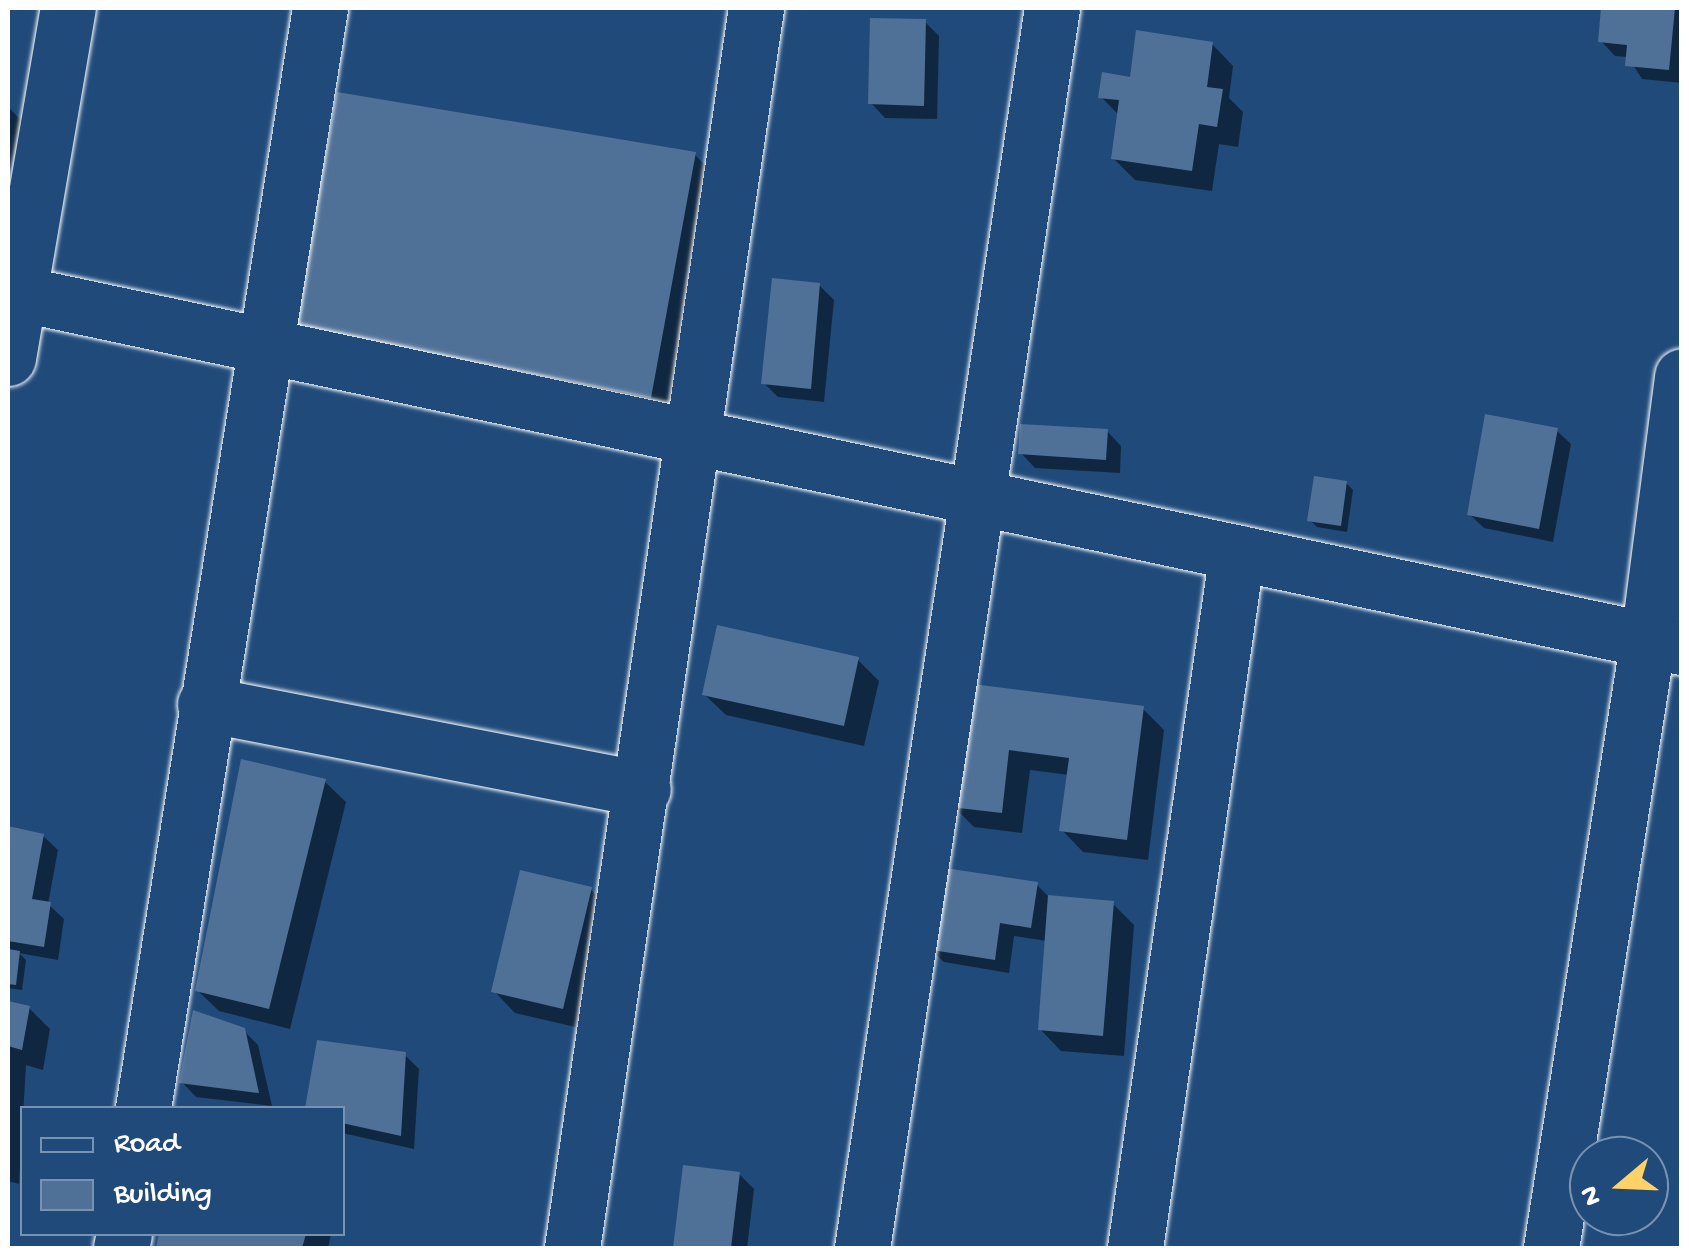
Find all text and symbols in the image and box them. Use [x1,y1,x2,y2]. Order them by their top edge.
legend [20,1106,345,1236]
text: Road [114,1128,180,1163]
north arrow [1569,1136,1669,1236]
text: Building [114,1178,212,1213]
text: N [1573,1181,1611,1209]

